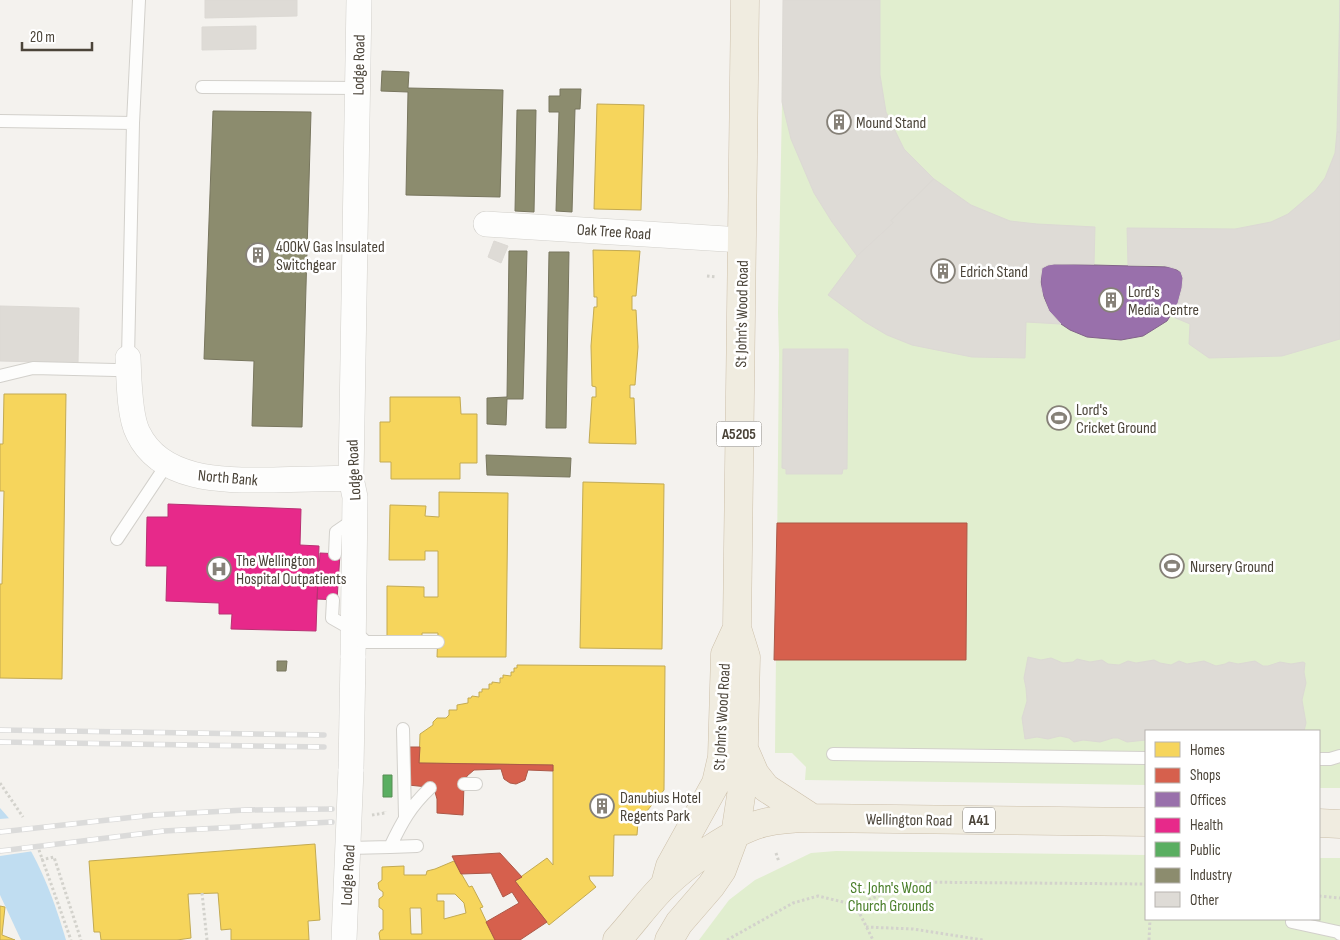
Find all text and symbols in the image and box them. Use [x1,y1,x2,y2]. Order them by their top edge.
scale bar [22,20,92,52]
text: 20 m [30,28,55,47]
street label: Lodge Road [349,34,370,96]
building icon: Mound Stand [826,109,852,135]
place label: Mound Stand [856,114,926,133]
street label: Oak Tree Road [576,220,652,245]
place label: 400kV Gas Insulated Switchgear [276,238,385,275]
building icon: 400kV Gas Insulated Switchgear [245,242,271,268]
building icon: Edrich Stand [930,258,956,284]
street label: St John's Wood Road [732,260,753,368]
place label: Edrich Stand [960,263,1028,282]
place label: Lord's Media Centre [1128,283,1199,320]
building icon: Lord's Media Centre [1098,287,1124,313]
place label: Lord's Cricket Ground [1076,401,1157,438]
sports icon: Lord's Cricket Ground [1046,405,1072,431]
road number: A5205 [716,422,762,446]
street label: Lodge Road [343,439,366,501]
street label: North Bank [197,466,259,491]
place label: The Wellington Hospital Outpatients [236,552,347,589]
sports icon: Nursery Ground [1159,553,1185,579]
hospital icon: The Wellington Hospital Outpatients [206,556,232,582]
place label: Nursery Ground [1190,558,1274,577]
street label: St John's Wood Road [710,663,735,771]
legend [1145,730,1320,920]
text: Homes [1190,741,1225,760]
text: Shops [1190,766,1221,785]
place label: Danubius Hotel Regents Park [620,789,701,826]
text: Offices [1190,791,1226,810]
building icon: Danubius Hotel Regents Park [589,793,615,819]
road number: A41 [963,808,995,832]
street label: Wellington Road [866,810,952,831]
text: Health [1190,816,1223,835]
text: Public [1190,841,1221,860]
street label: Lodge Road [337,844,360,906]
text: Industry [1190,866,1232,885]
park label: St. John's Wood Church Grounds [848,879,934,916]
text: Other [1190,891,1219,910]

